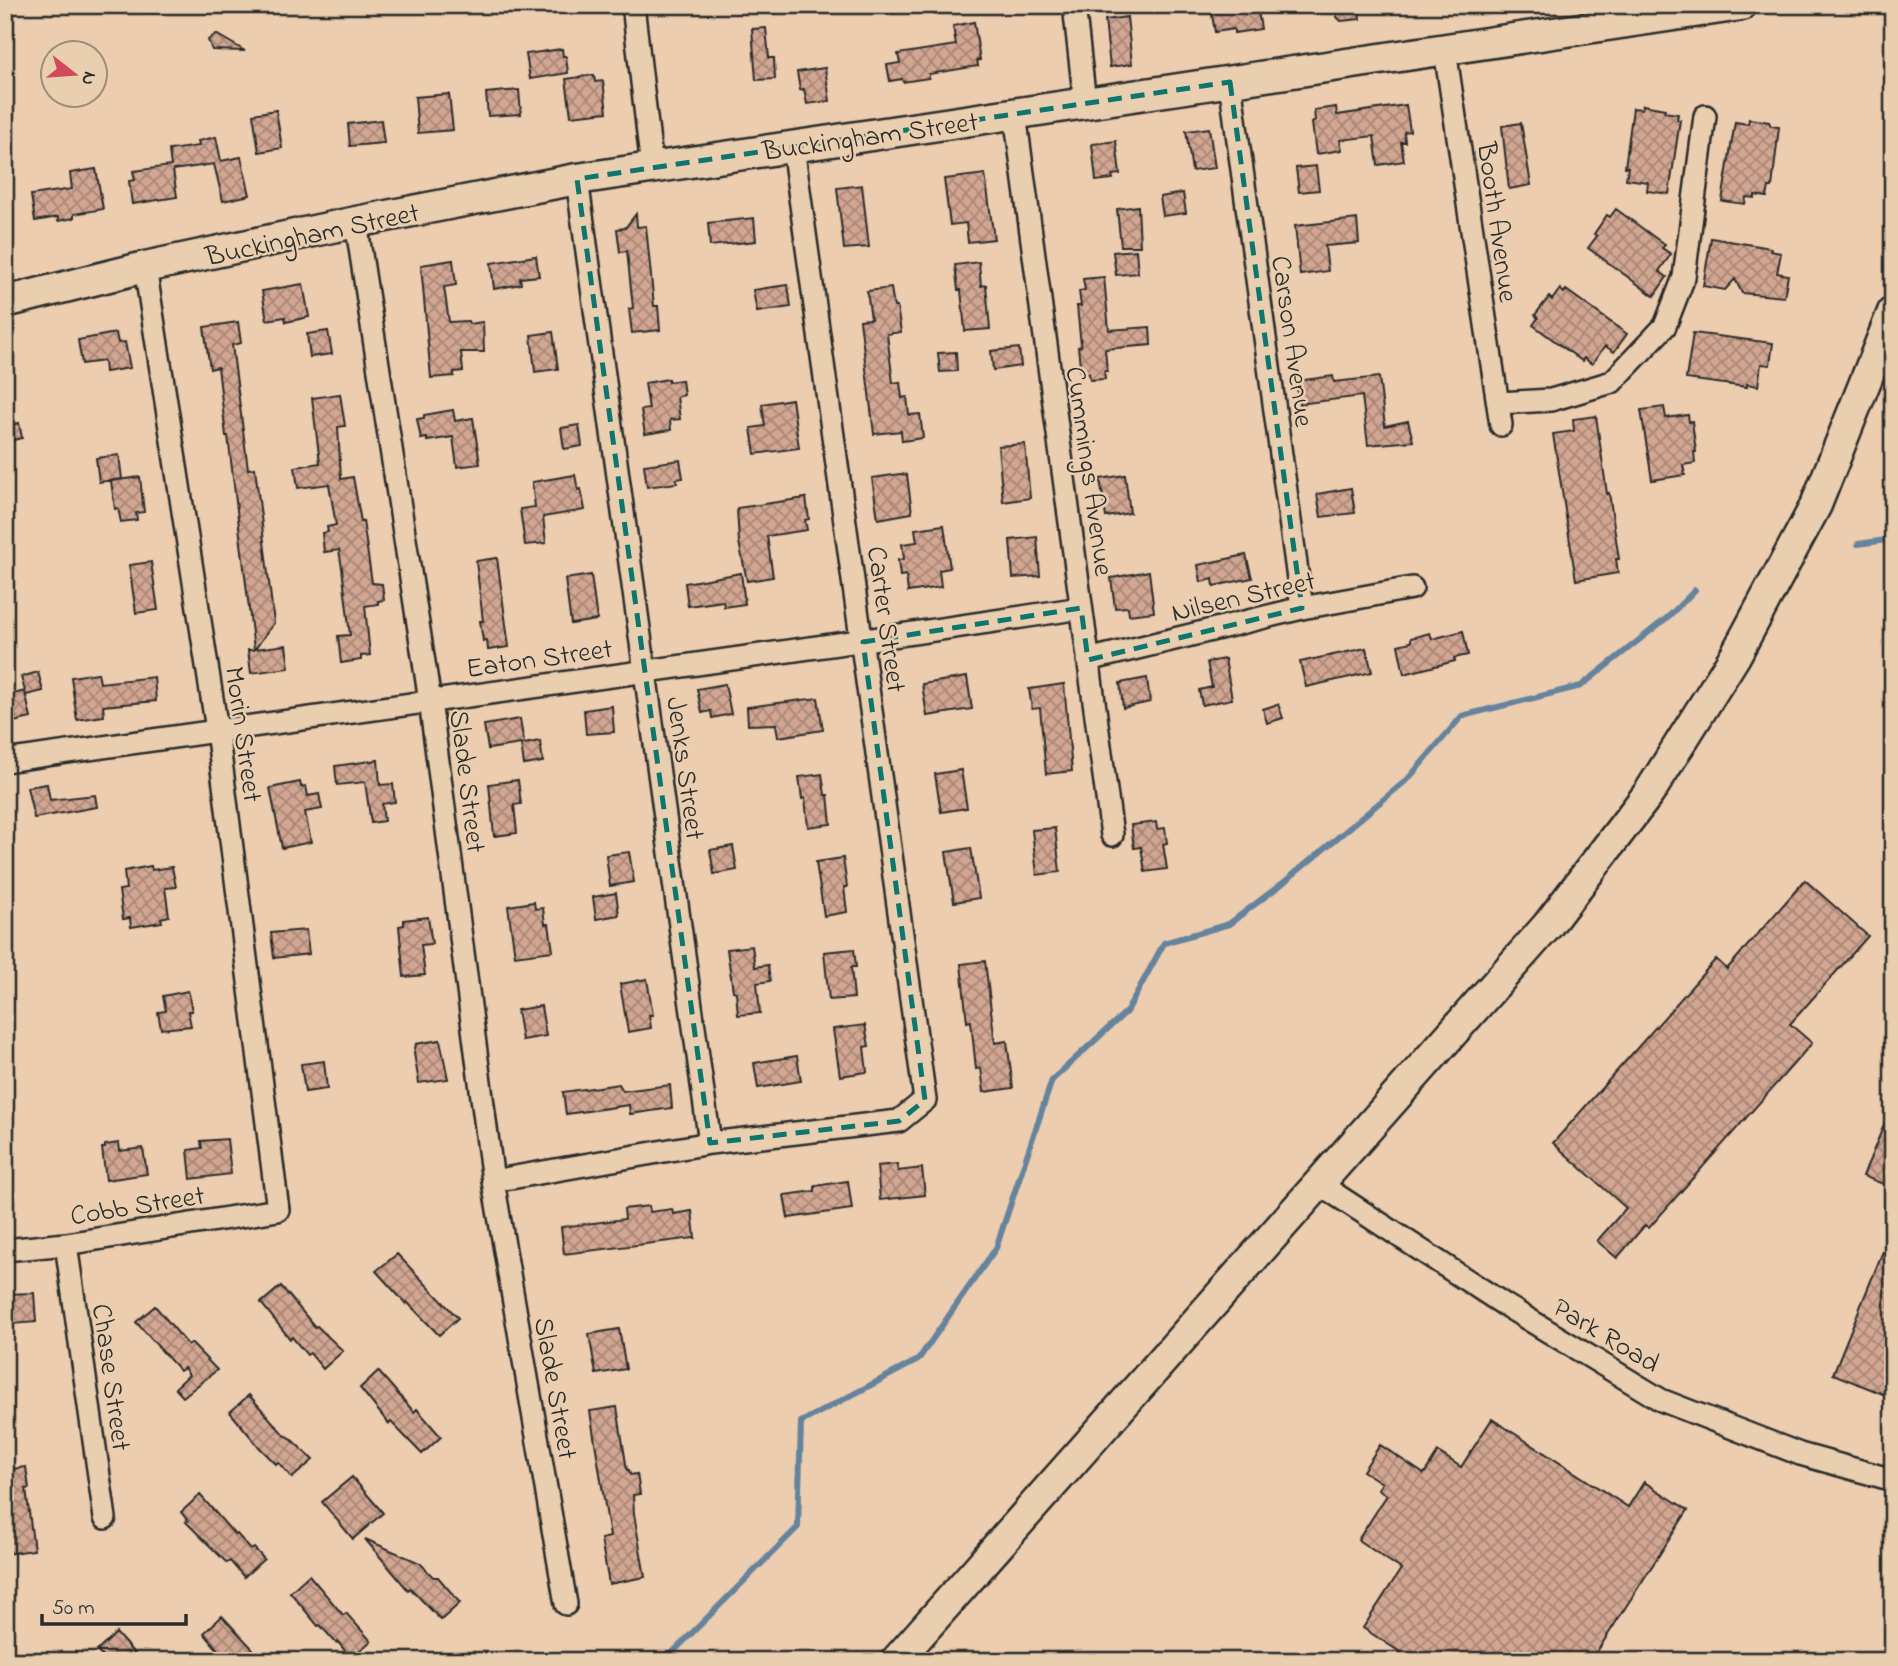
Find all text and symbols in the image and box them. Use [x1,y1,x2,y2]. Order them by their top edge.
north arrow [38,38,108,108]
text: N [73,68,103,88]
street label: Buckingham Street [759,103,981,174]
street label: Booth Avenue [1464,139,1527,306]
street label: Buckingham Street [201,194,423,279]
street label: Carson Avenue [1258,253,1323,430]
street label: Cummings Avenue [1053,364,1123,579]
street label: Carter Street [854,544,915,695]
street label: Nilsen Street [1168,562,1320,635]
street label: Eaton Street [464,630,615,691]
street label: Morin Street [212,664,271,805]
street label: Jenks Street [653,694,714,843]
street label: Slade Street [436,708,495,855]
street label: Cobb Street [67,1177,208,1238]
street label: Park Road [1544,1289,1667,1385]
street label: Chase Street [79,1301,140,1454]
street label: Slade Street [521,1314,586,1463]
scale bar [42,1582,186,1626]
text: 50 m [52,1594,95,1624]

